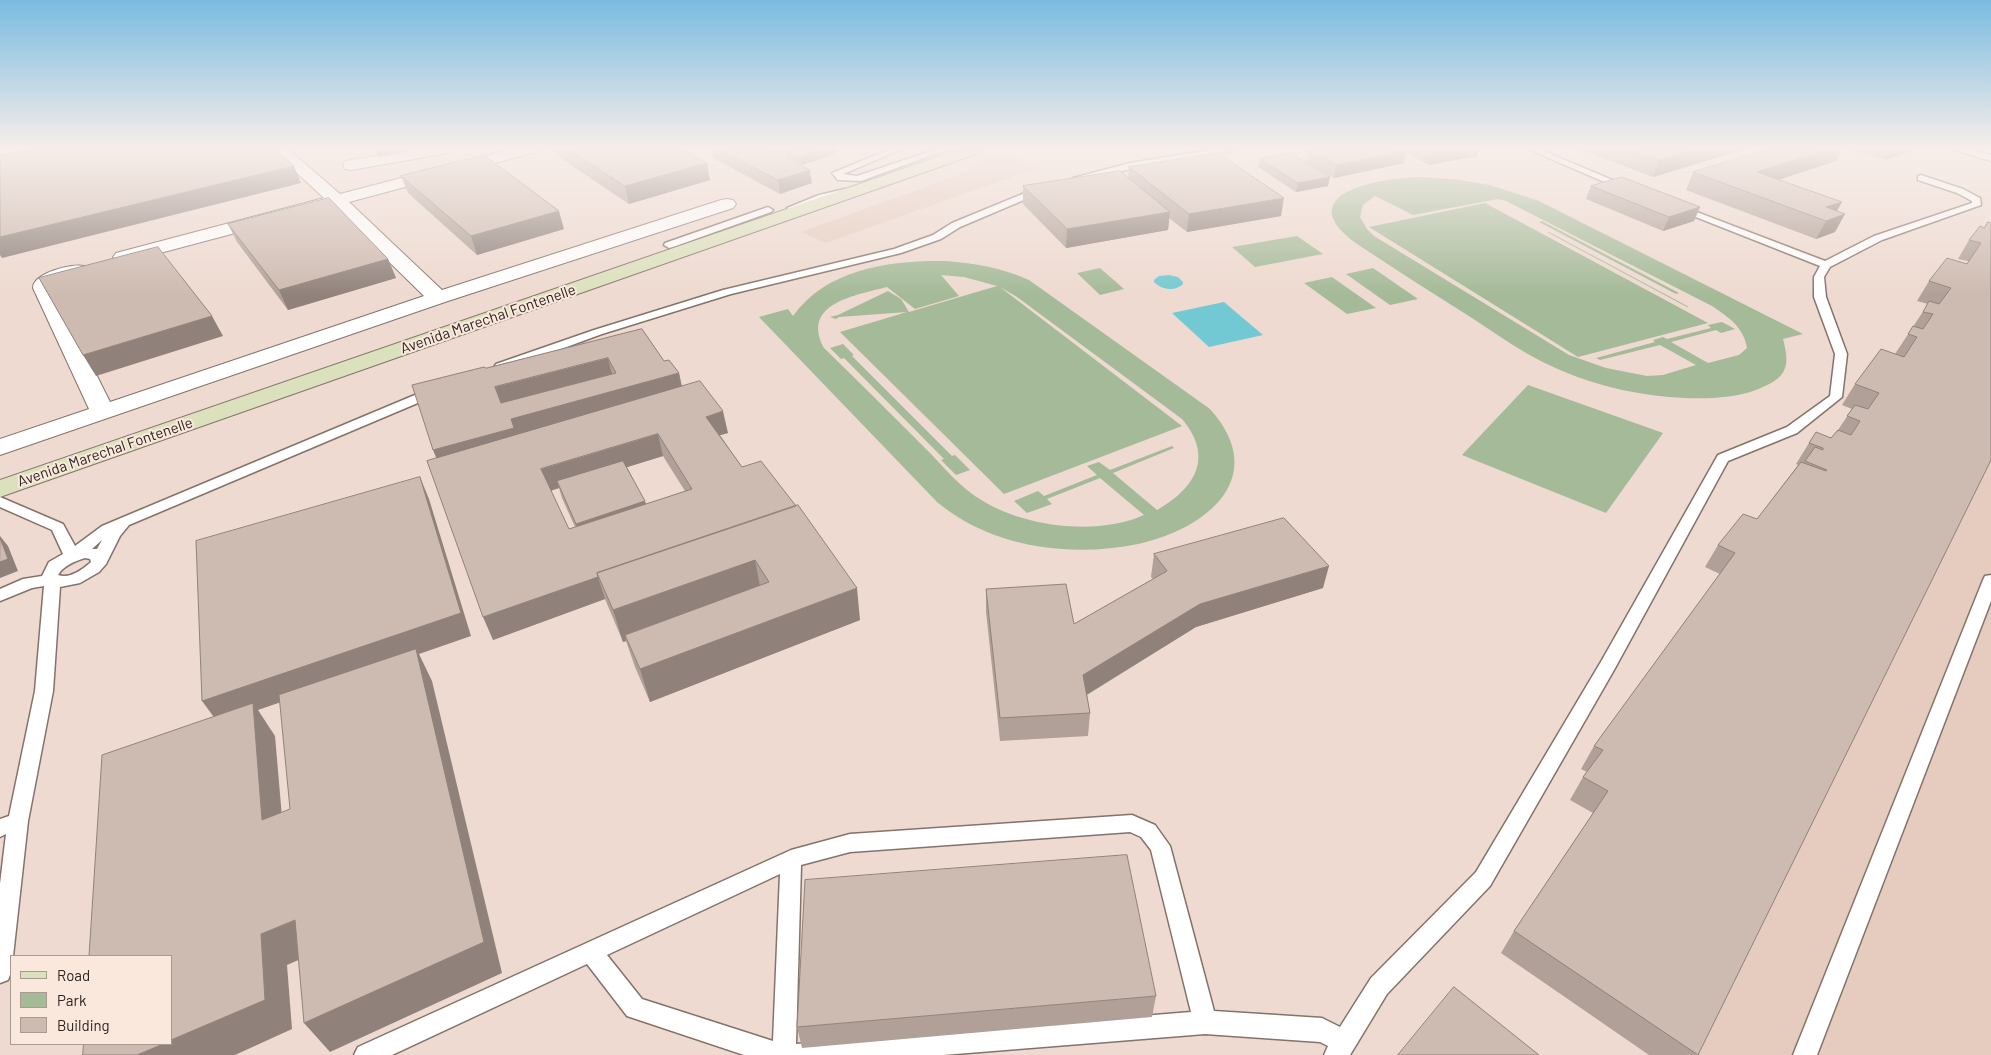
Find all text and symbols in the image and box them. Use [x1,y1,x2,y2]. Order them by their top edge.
street label: Avenida Marechal Fontenelle [398,280,578,358]
street label: Avenida Marechal Fontenelle [15,413,195,491]
legend [10,955,172,1045]
text: Road [57,966,90,984]
text: Park [57,991,86,1009]
text: Building [57,1016,110,1034]

